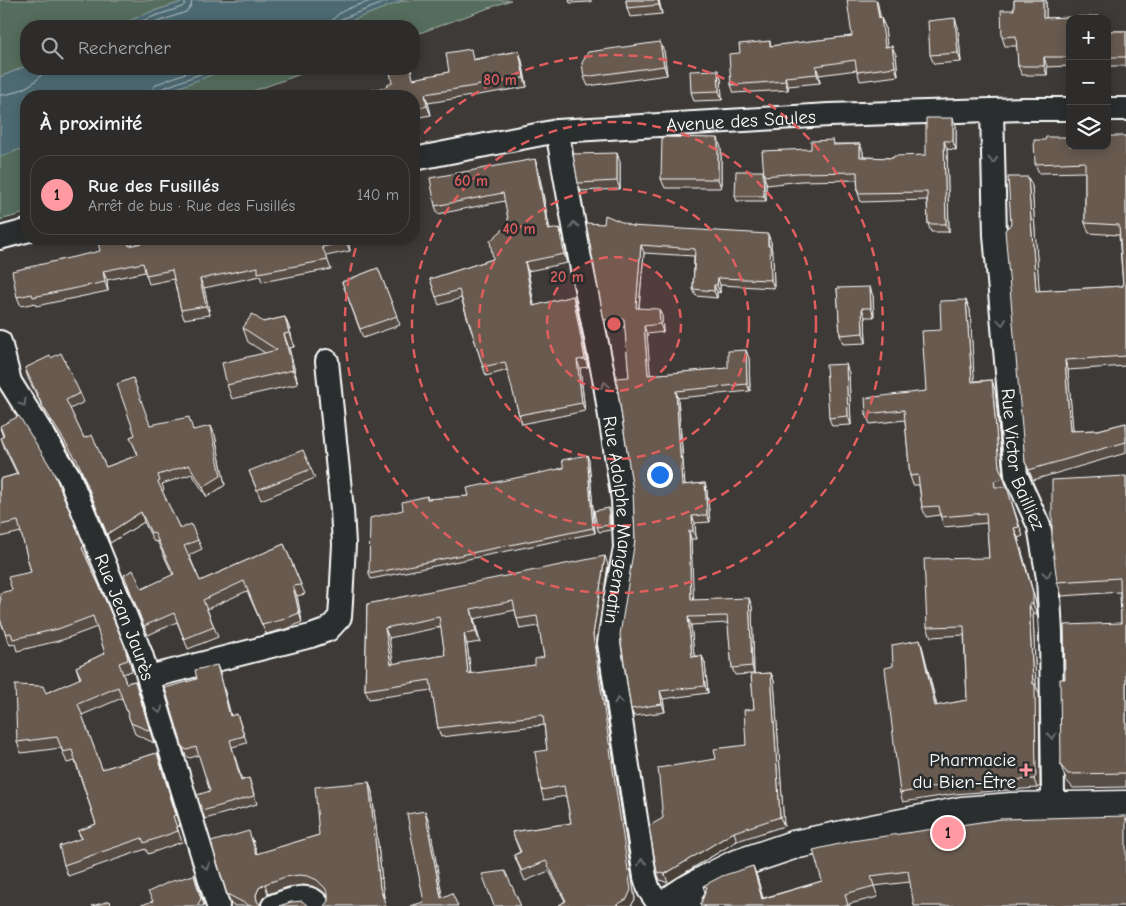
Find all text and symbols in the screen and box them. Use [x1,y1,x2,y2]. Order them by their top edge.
map controls [1066,15,1111,150]
button: + [1066,15,1111,60]
search box [20,20,420,75]
icon: search [38,34,66,62]
text: Rechercher [78,37,171,59]
button: − [1066,60,1111,105]
text: 80 m [483,71,517,89]
button: layers [1066,105,1111,150]
street label: Avenue des Saules [666,106,817,137]
text: À proximité [40,111,142,135]
one-way arrow [988,156,998,164]
text: 60 m [454,172,488,190]
text: Rue des Fusillés [88,175,219,197]
text: 1 [54,186,60,204]
text: 140 m [357,186,399,204]
text: Arrêt de bus · Rue des Fusillés [88,197,295,215]
text: 40 m [503,220,536,238]
one-way arrow [569,221,579,229]
text: 20 m [550,268,584,286]
centre of rings [605,315,623,333]
one-way arrow [997,318,1008,326]
one-way arrow [601,380,611,389]
street label: Rue Victor Bailliez [996,388,1049,534]
one-way arrow [17,397,26,407]
street label: Rue Adolphe Mangematin [598,414,635,625]
your location [647,462,673,488]
street label: Rue Jean Jaurès [90,551,158,683]
one-way arrow [1041,570,1051,578]
one-way arrow [613,697,623,705]
one-way arrow [153,706,163,714]
one-way arrow [1047,733,1057,741]
place label: Pharmacie du Bien-Être [913,749,1016,793]
marker: Pharmacie du Bien-Être [1020,764,1032,776]
pin: 1 [932,814,964,852]
one-way arrow [638,857,648,866]
one-way arrow [201,861,211,870]

